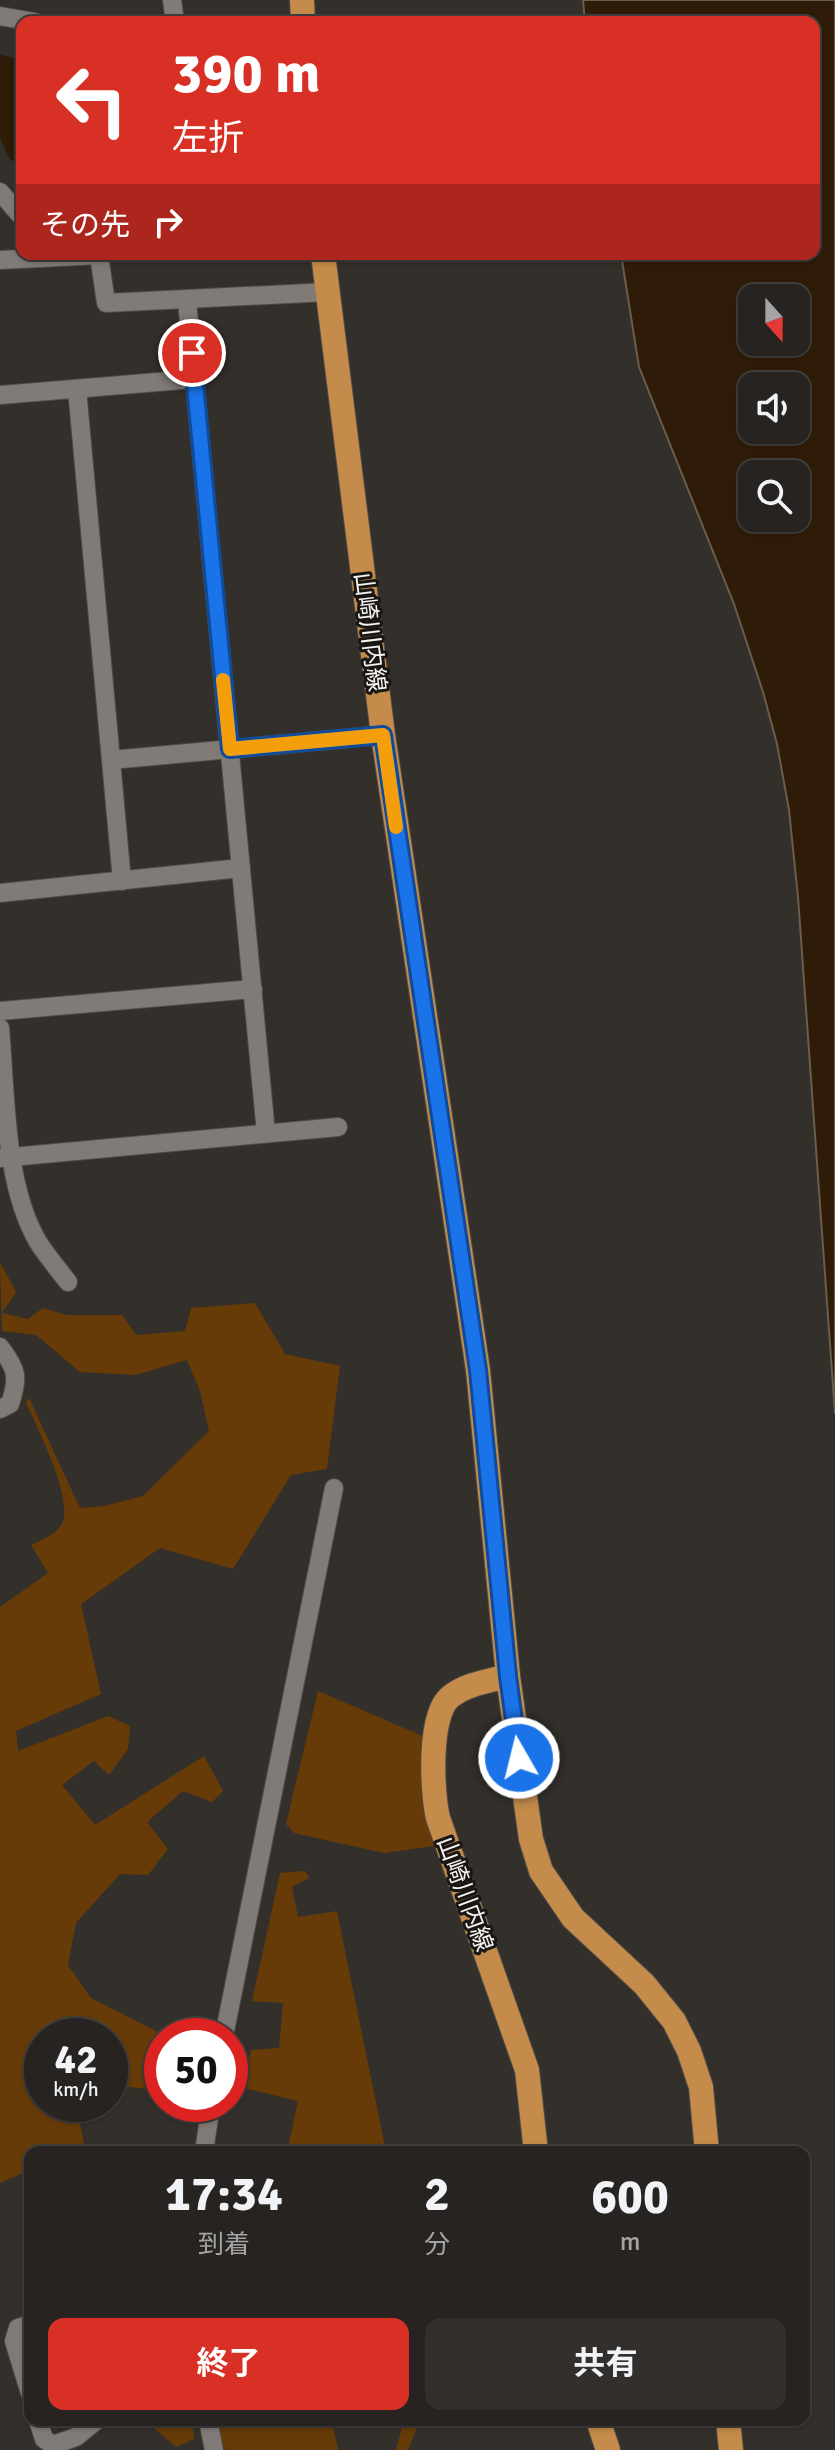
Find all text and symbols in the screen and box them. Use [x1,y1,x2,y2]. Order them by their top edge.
text: 390 m [172,39,320,108]
icon: left [40,48,144,152]
text: 左折 [172,116,244,161]
icon: right [146,200,190,244]
text: その先 [40,207,130,244]
north arrow [738,284,810,356]
map controls [738,284,810,532]
pin [158,319,226,387]
icon: arrive [170,331,214,375]
button: sound [738,372,810,444]
button: search [738,460,810,532]
street label: 山崎川内線 [348,571,392,693]
position arrow [477,1716,561,1800]
street label: 山崎川内線 [430,1832,500,1956]
speed limit sign: 50 [144,2018,248,2122]
text: 42 [54,2035,98,2085]
text: km/h [53,2077,99,2102]
text: 17:34 [165,2165,283,2224]
text: 2 [424,2165,450,2224]
text: 600 [591,2168,669,2227]
text: m [620,2226,640,2258]
text: 到着 [198,2229,250,2261]
text: 分 [424,2229,450,2261]
button: 終了 [48,2318,409,2410]
button: 共有 [425,2318,786,2410]

